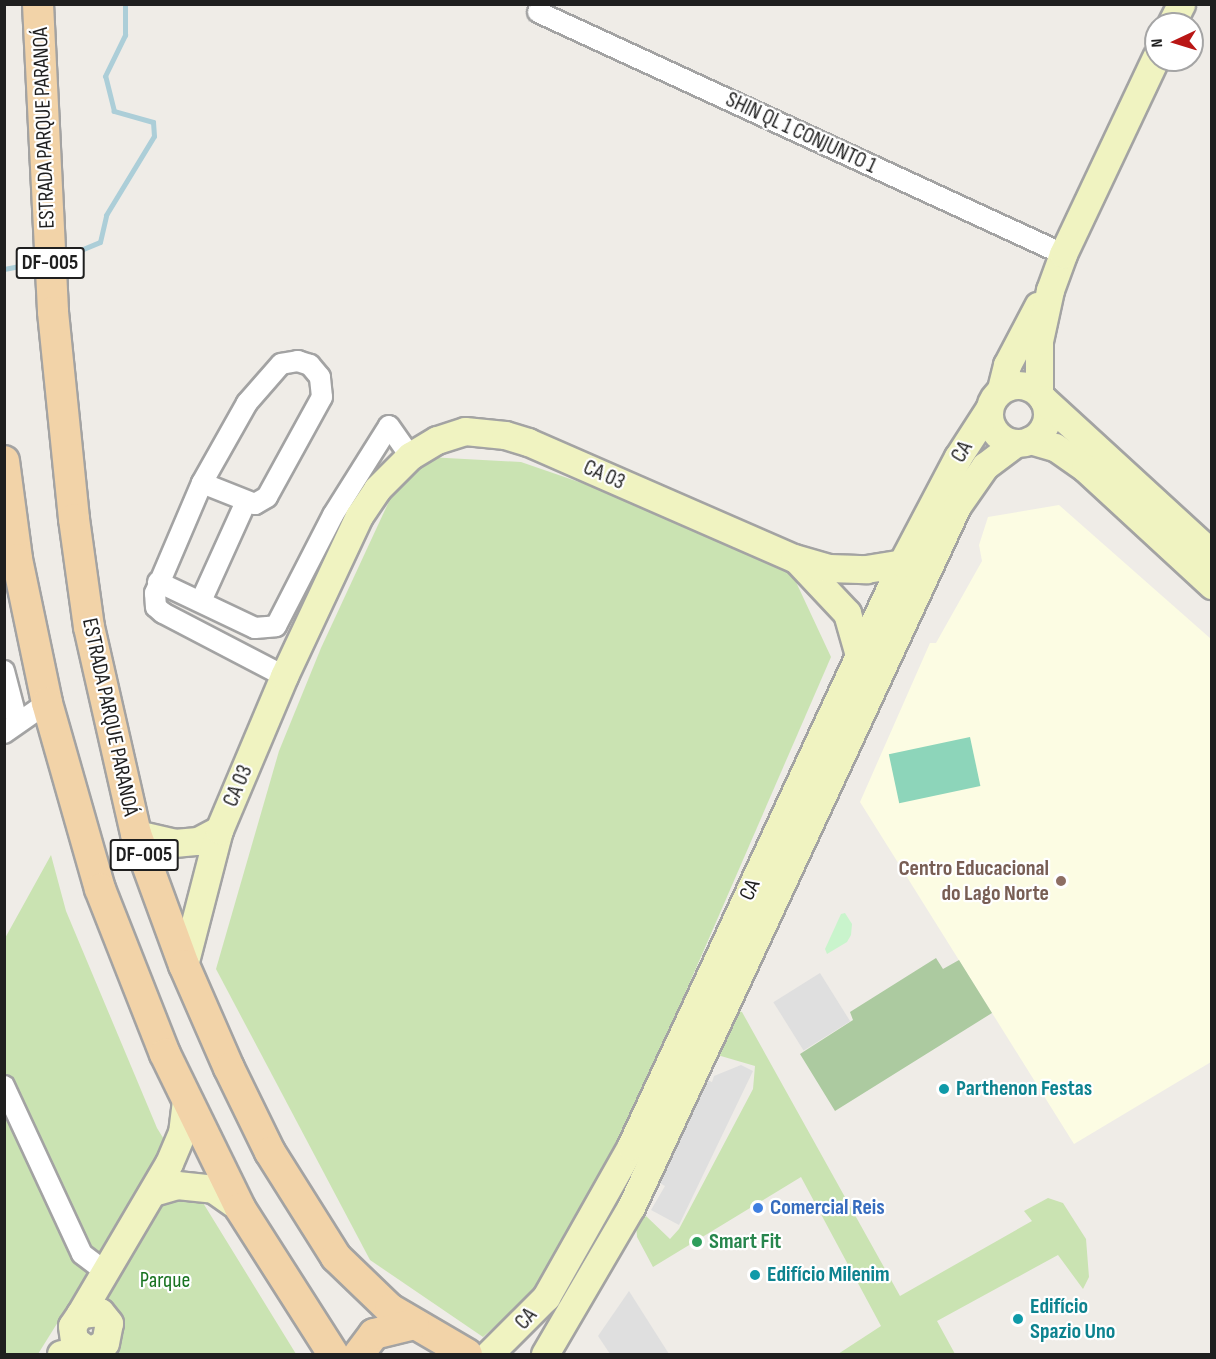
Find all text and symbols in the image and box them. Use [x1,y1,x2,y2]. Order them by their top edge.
north arrow [1144,12,1204,72]
street label: ESTRADA PARQUE PARANOÁ [27,27,61,229]
text: N [1148,38,1167,48]
street label: SHIN QL 1 CONJUNTO 1 [721,87,881,179]
road number: DF-005 [16,245,84,281]
street label: CA [946,437,978,467]
street label: CA 03 [579,454,629,496]
street label: ESTRADA PARQUE PARANOÁ [76,616,144,818]
street label: CA 03 [218,761,258,811]
road number: DF-005 [110,837,178,873]
place label: Centro Educacional do Lago Norte [898,855,1049,906]
marker: Centro Educacional do Lago Norte [1054,874,1068,888]
street label: CA [734,875,766,905]
place label: Parthenon Festas [956,1076,1092,1102]
marker: Parthenon Festas [937,1082,951,1096]
place label: Comercial Reis [770,1195,885,1221]
marker: Comercial Reis [751,1201,765,1215]
place label: Smart Fit [709,1229,781,1255]
marker: Smart Fit [690,1235,704,1249]
place label: Edifício Milenim [767,1262,890,1288]
park label: Parque [140,1268,190,1294]
marker: Edifício Milenim [748,1268,762,1282]
place label: Edifício Spazio Uno [1030,1293,1115,1344]
street label: CA [509,1303,543,1335]
marker: Edifício Spazio Uno [1011,1312,1025,1326]

